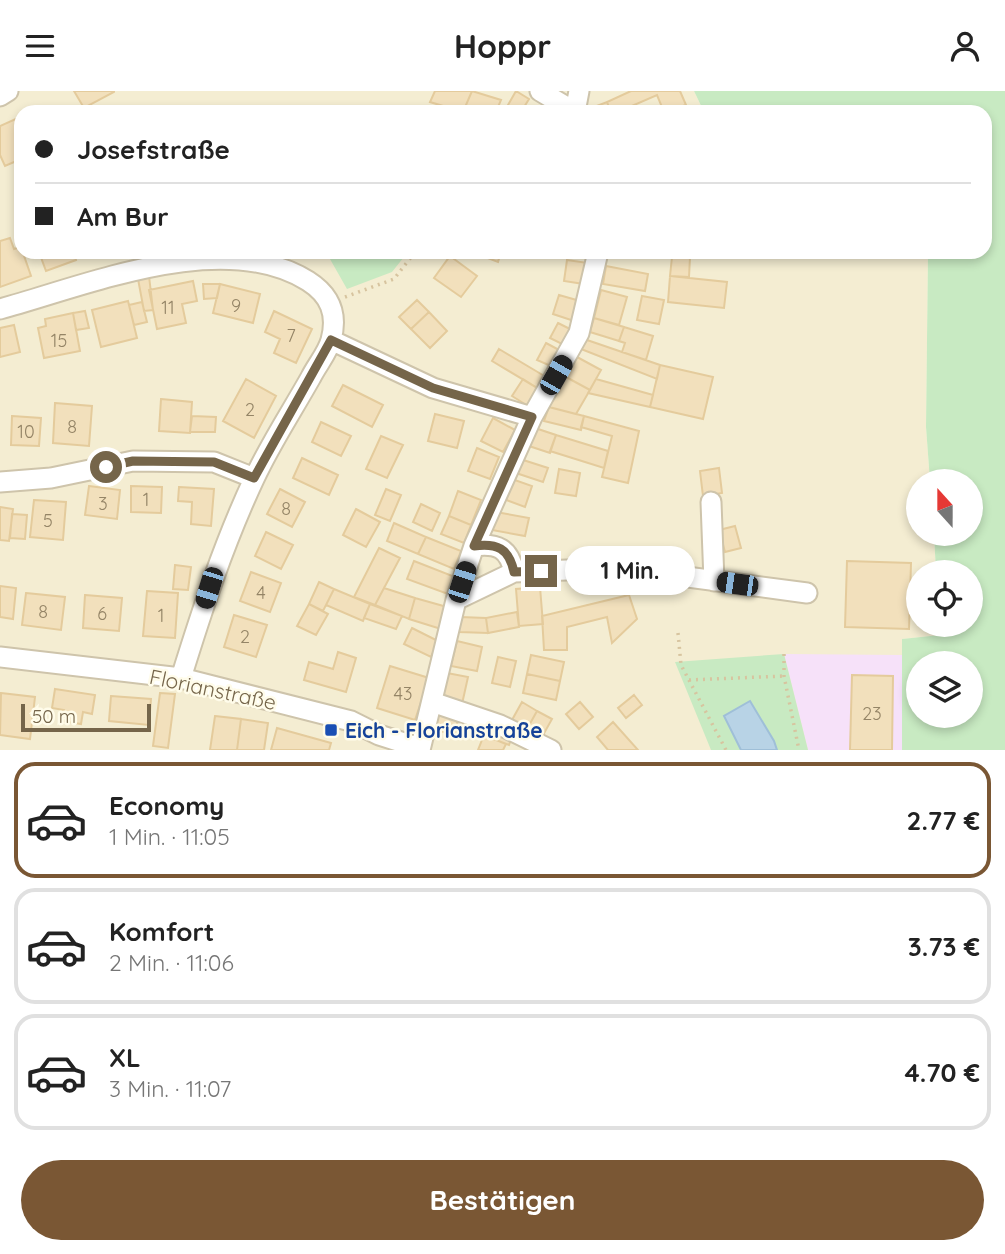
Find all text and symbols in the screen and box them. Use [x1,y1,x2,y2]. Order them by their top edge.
text: Hoppr [454,26,551,66]
icon: menu [21,27,59,65]
icon: person [946,27,984,65]
text: Josefstraße [77,133,230,166]
text: Am Bur [77,200,168,233]
house number: 9 [231,294,241,317]
house number: 11 [161,296,175,319]
house number: 7 [286,324,296,347]
house number: 15 [51,329,67,352]
car [537,352,576,398]
house number: 2 [245,398,255,421]
house number: 8 [67,415,77,438]
house number: 10 [17,420,35,443]
route start [90,451,122,483]
north arrow [906,469,984,546]
map controls [906,469,983,728]
house number: 1 [143,488,149,511]
house number: 3 [98,492,108,515]
house number: 8 [281,497,291,520]
house number: 5 [43,509,53,532]
callout: 1 Min. [566,547,695,595]
route end [525,555,557,587]
text: 1 Min. [600,556,660,585]
car [446,559,479,605]
button: locate [906,560,983,637]
car [193,565,226,611]
car [715,571,760,597]
house number: 4 [256,581,266,604]
house number: 8 [38,600,48,623]
house number: 6 [97,602,107,625]
house number: 1 [158,604,164,627]
house number: 2 [240,625,250,648]
button: layers [906,651,983,728]
street label: Florianstraße [147,663,279,715]
house number: 43 [394,682,412,705]
scale bar [21,701,150,733]
house number: 23 [862,702,882,725]
text: 50 m [32,704,76,728]
place label: Eich - Florianstraße [345,717,543,743]
marker: Eich - Florianstraße [323,722,339,738]
icon: car [25,789,88,852]
text: Economy [109,789,224,822]
text: 2.77 € [907,804,980,837]
text: 1 Min. · 11:05 [109,822,230,851]
icon: car [25,915,88,978]
text: Komfort [109,915,214,948]
text: 3.73 € [908,930,980,963]
text: 2 Min. · 11:06 [109,948,234,977]
icon: car [25,1041,88,1104]
text: XL [109,1041,141,1074]
text: 4.70 € [904,1056,980,1089]
text: 3 Min. · 11:07 [109,1074,231,1103]
button: Bestätigen [21,1160,984,1240]

